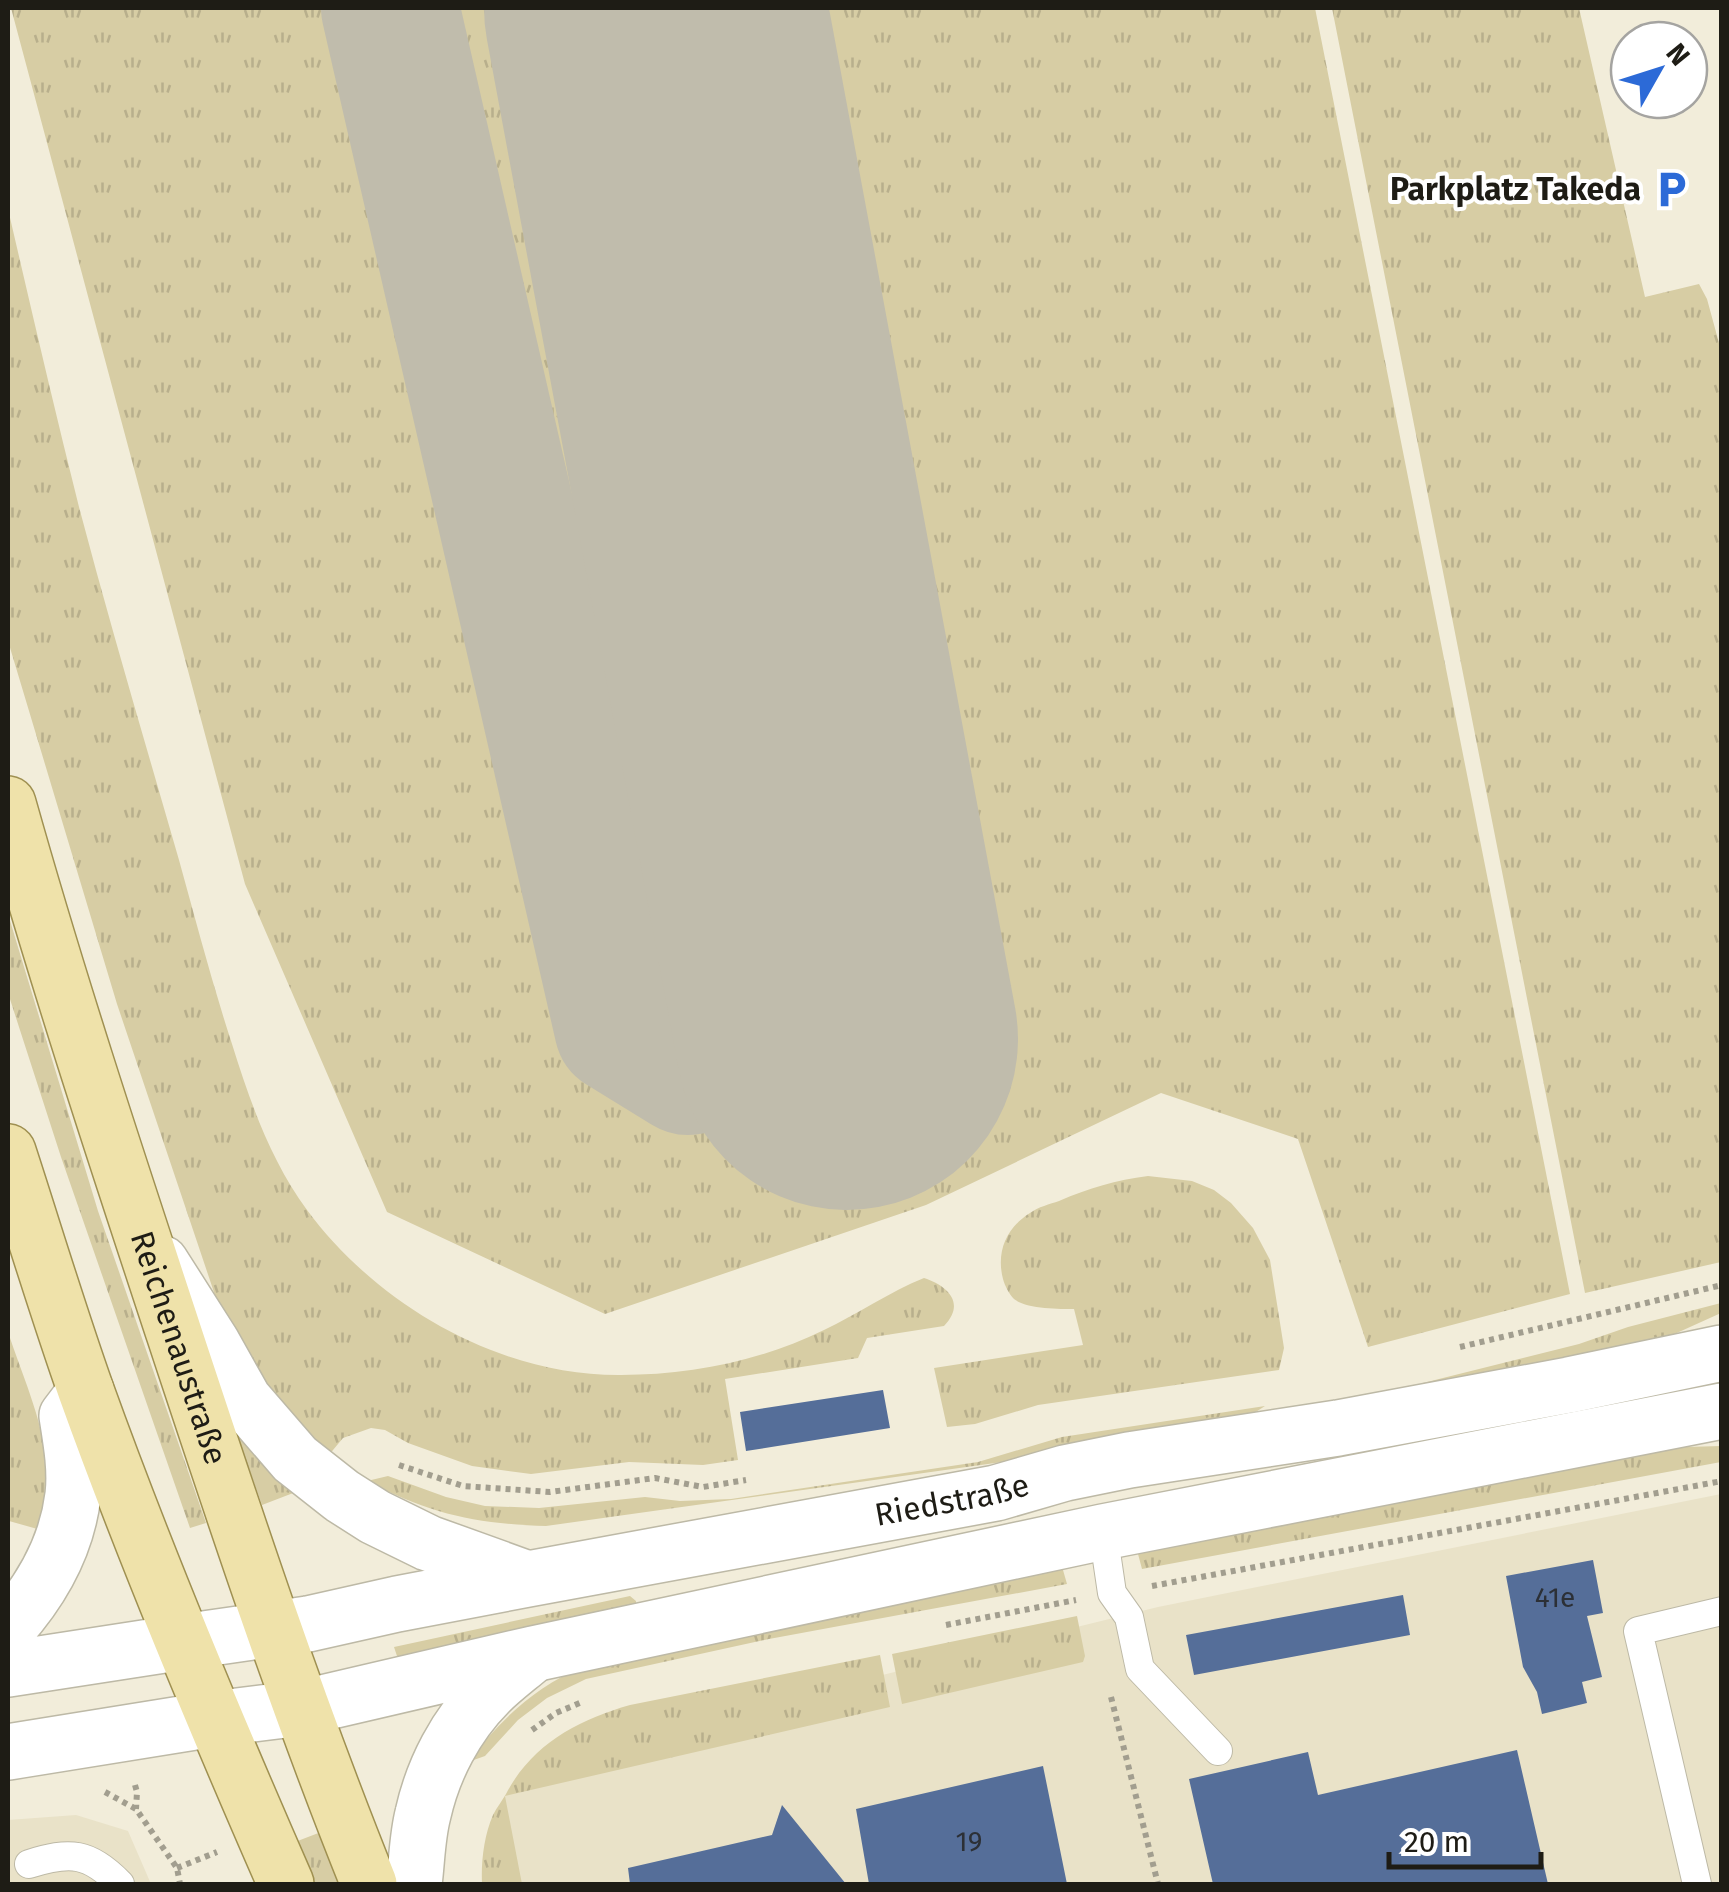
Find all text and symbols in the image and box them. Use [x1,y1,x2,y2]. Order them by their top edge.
north arrow [1609,20,1709,120]
text: N [1659,37,1697,72]
parking icon: Parkplatz Takeda [1650,168,1692,210]
place label: Parkplatz Takeda [1390,170,1641,208]
street label: Reichenaustraße [123,1226,235,1469]
street label: Riedstraße [872,1465,1034,1534]
house number: 41e [1535,1581,1575,1614]
scale bar [1389,1807,1542,1869]
text: 20 m [1404,1824,1469,1860]
house number: 19 [956,1825,982,1858]

